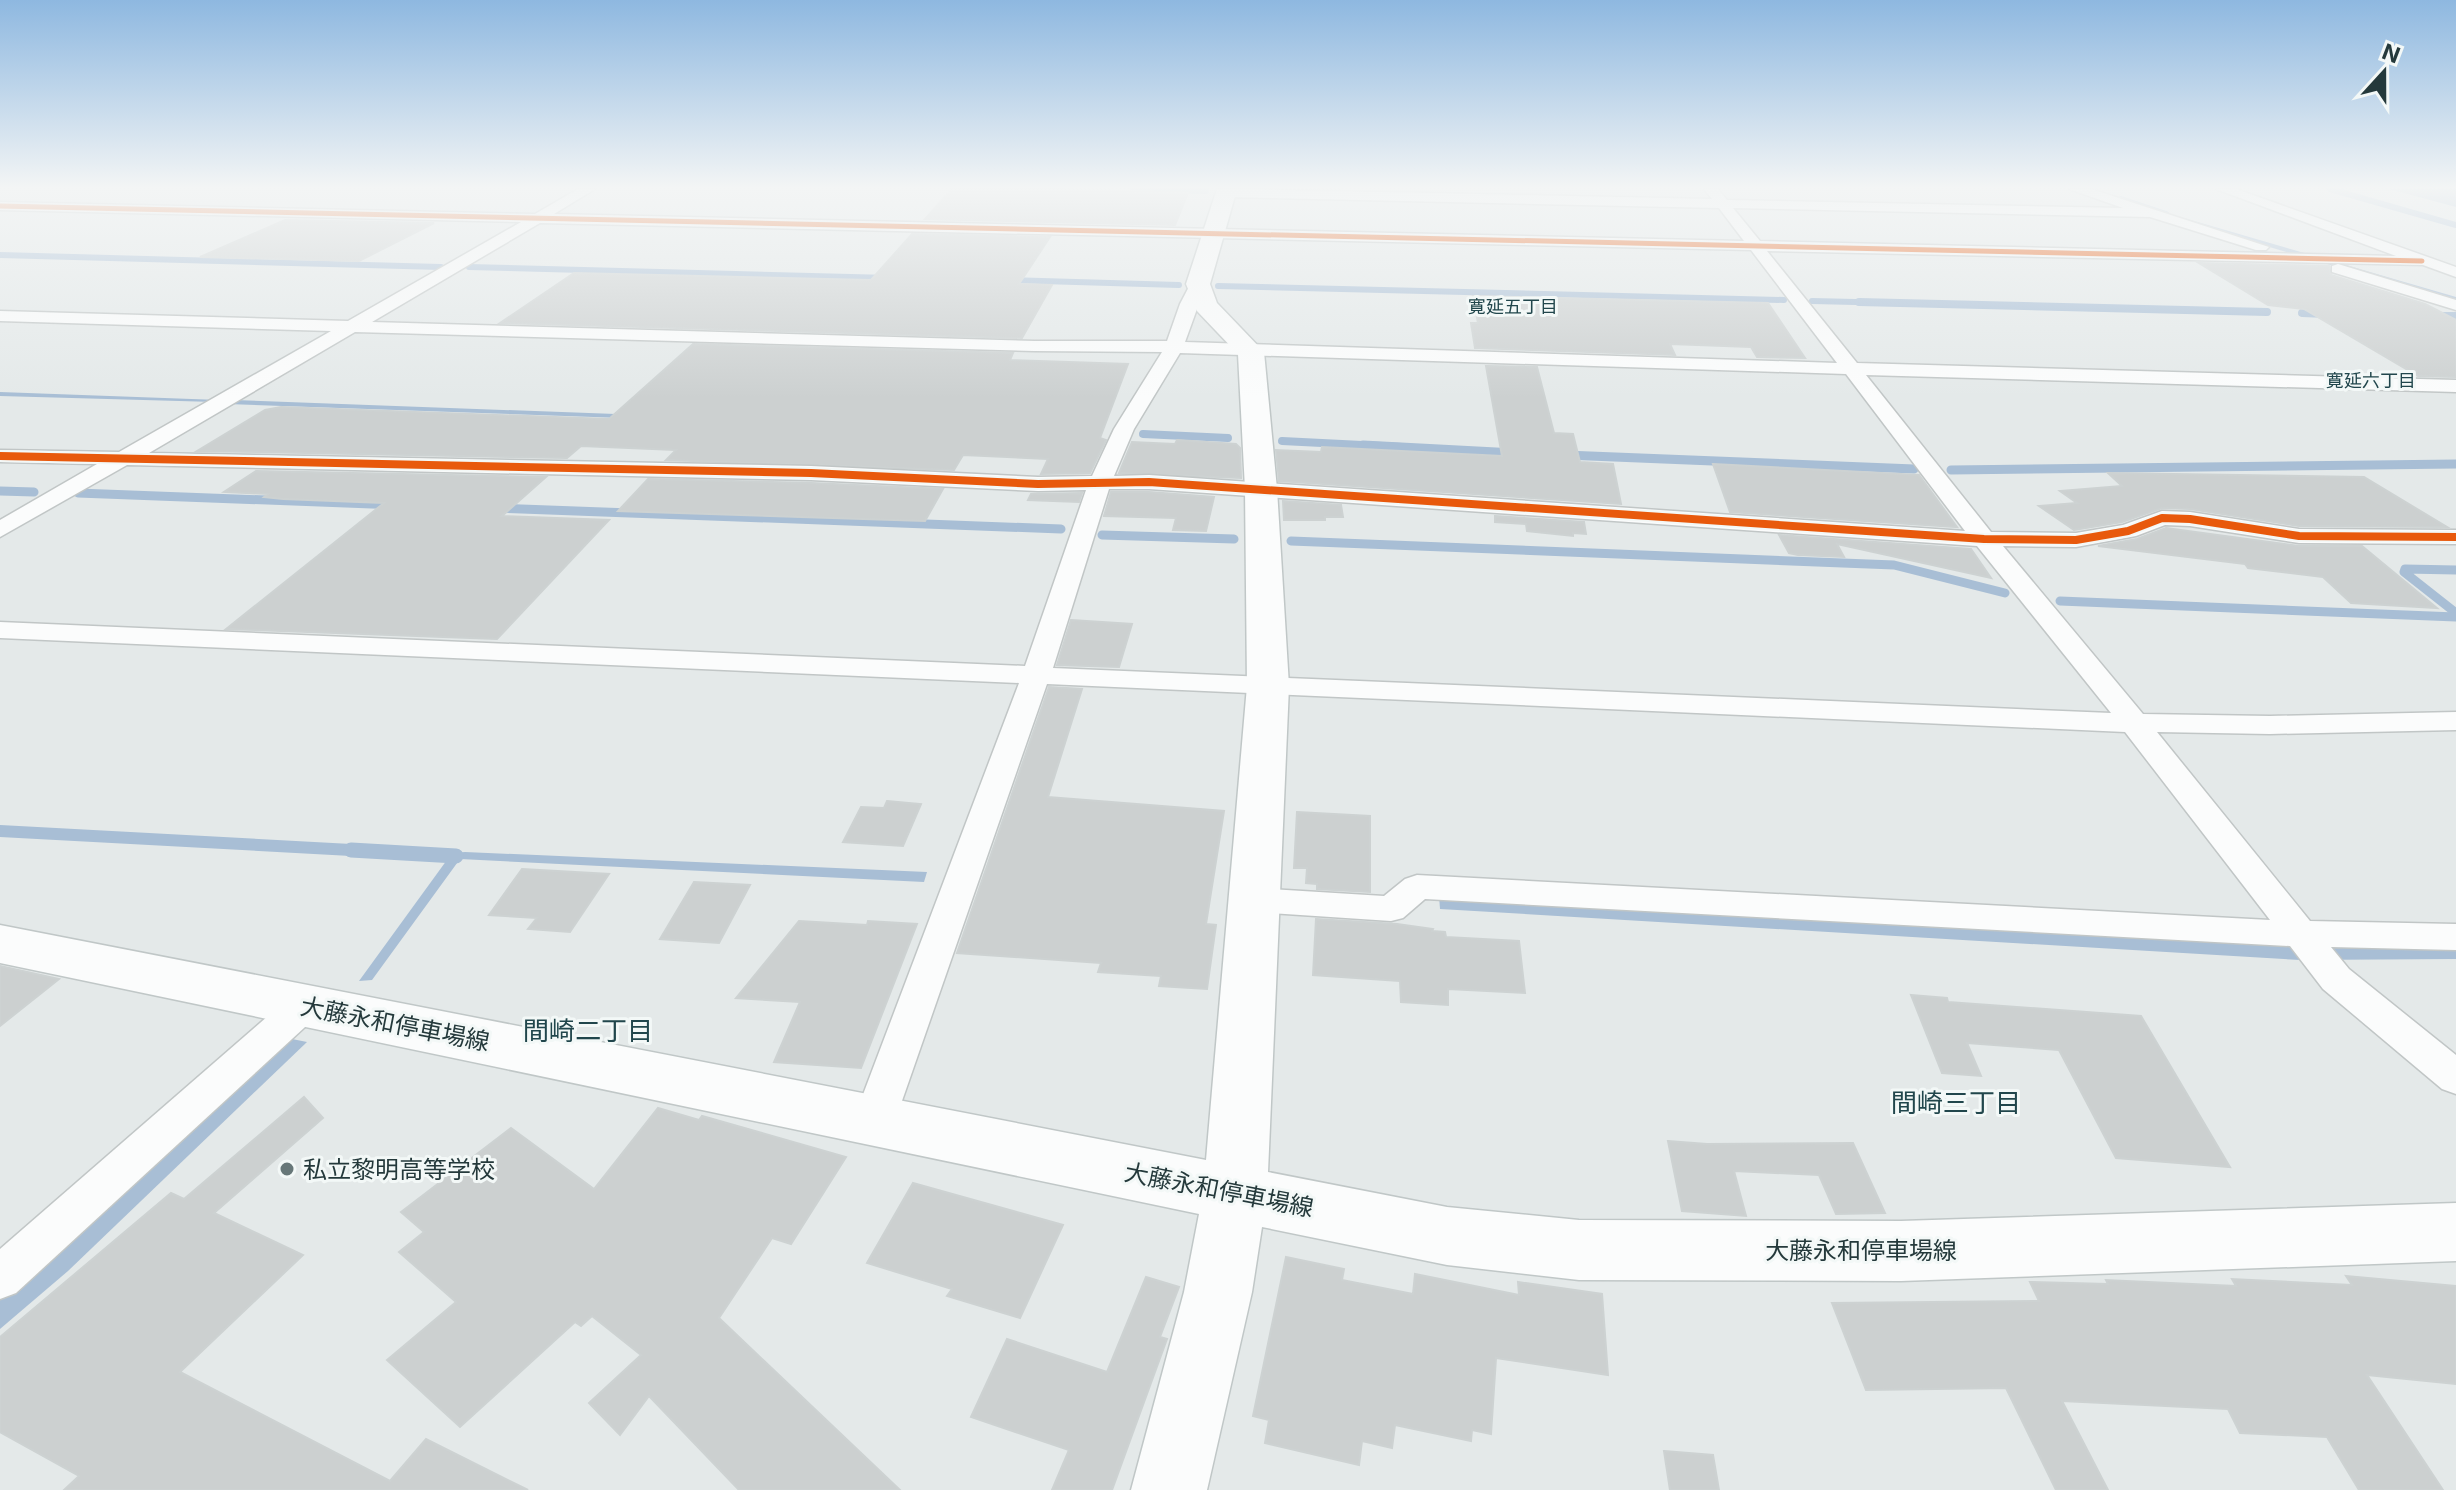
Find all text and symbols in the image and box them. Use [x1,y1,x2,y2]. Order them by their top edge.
north arrow [2344,32,2424,112]
text: N [2379,38,2404,68]
district label: 寛延五丁目 [1468,296,1558,317]
district label: 寛延六丁目 [2326,370,2416,391]
street label: 大藤永和停車場線 [298,991,492,1057]
district label: 間崎二丁目 [523,1015,653,1046]
district label: 間崎三丁目 [1891,1087,2021,1118]
place label: 私立黎明高等学校 [303,1155,495,1184]
street label: 大藤永和停車場線 [1122,1157,1316,1223]
marker: 私立黎明高等学校 [278,1160,296,1178]
street label: 大藤永和停車場線 [1765,1236,1957,1265]

